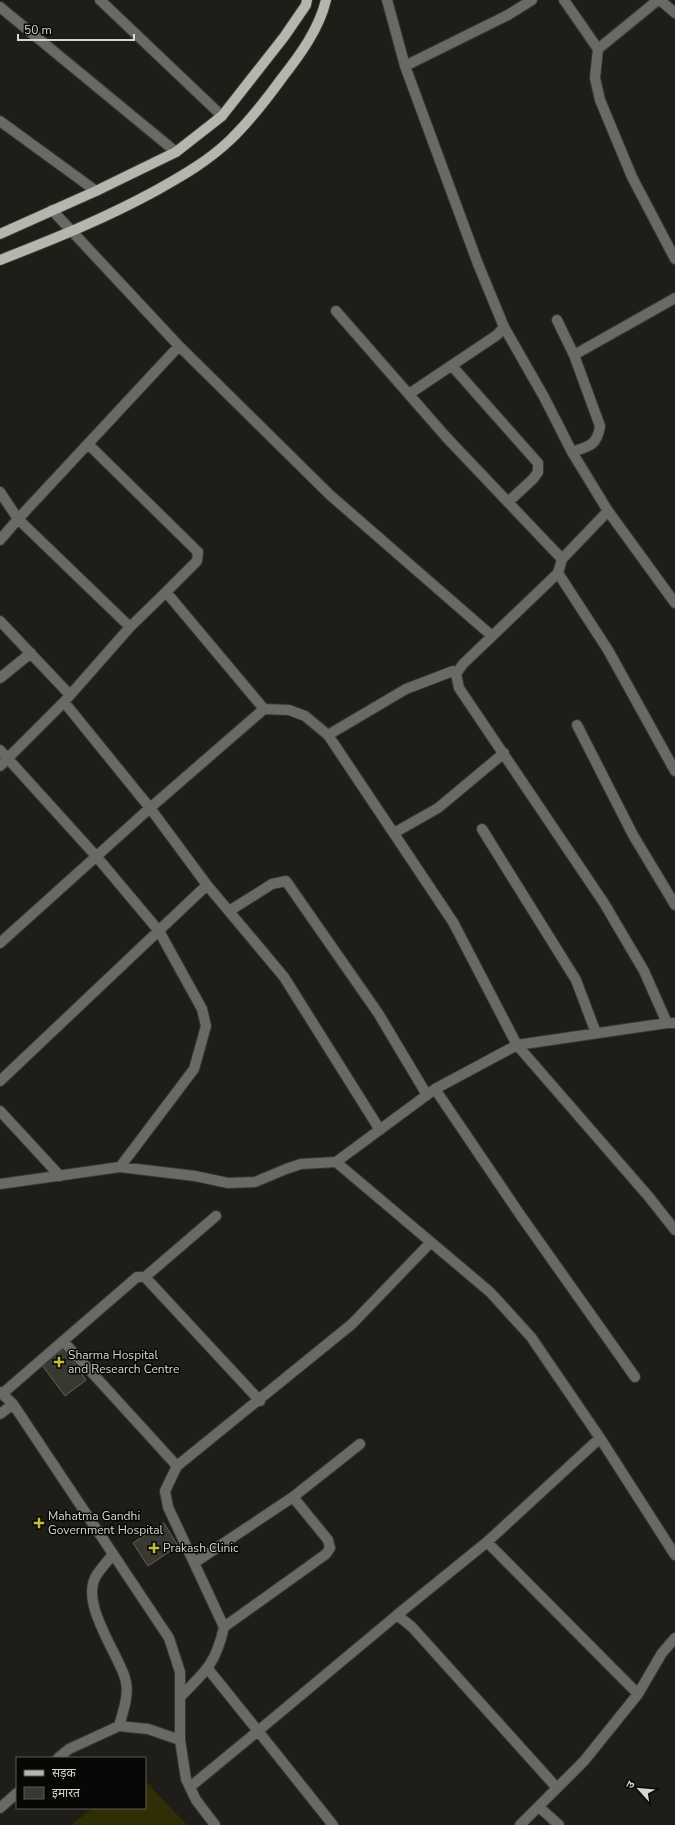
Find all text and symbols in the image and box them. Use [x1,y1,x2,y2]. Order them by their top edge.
scale bar [18,16,134,42]
text: 50 m [24,22,52,38]
place label: Sharma Hospital and Research Centre [68,1347,179,1377]
marker: Sharma Hospital and Research Centre [53,1356,65,1368]
place label: Mahatma Gandhi Government Hospital [48,1508,164,1538]
marker: Mahatma Gandhi Government Hospital [33,1517,45,1529]
place label: Prakash Clinic [163,1540,239,1556]
marker: Prakash Clinic [148,1542,160,1554]
legend [16,1757,146,1809]
text: सड़क [52,1765,77,1781]
north arrow [619,1769,659,1809]
text: उ [622,1778,639,1791]
text: इमारत [52,1785,81,1801]

